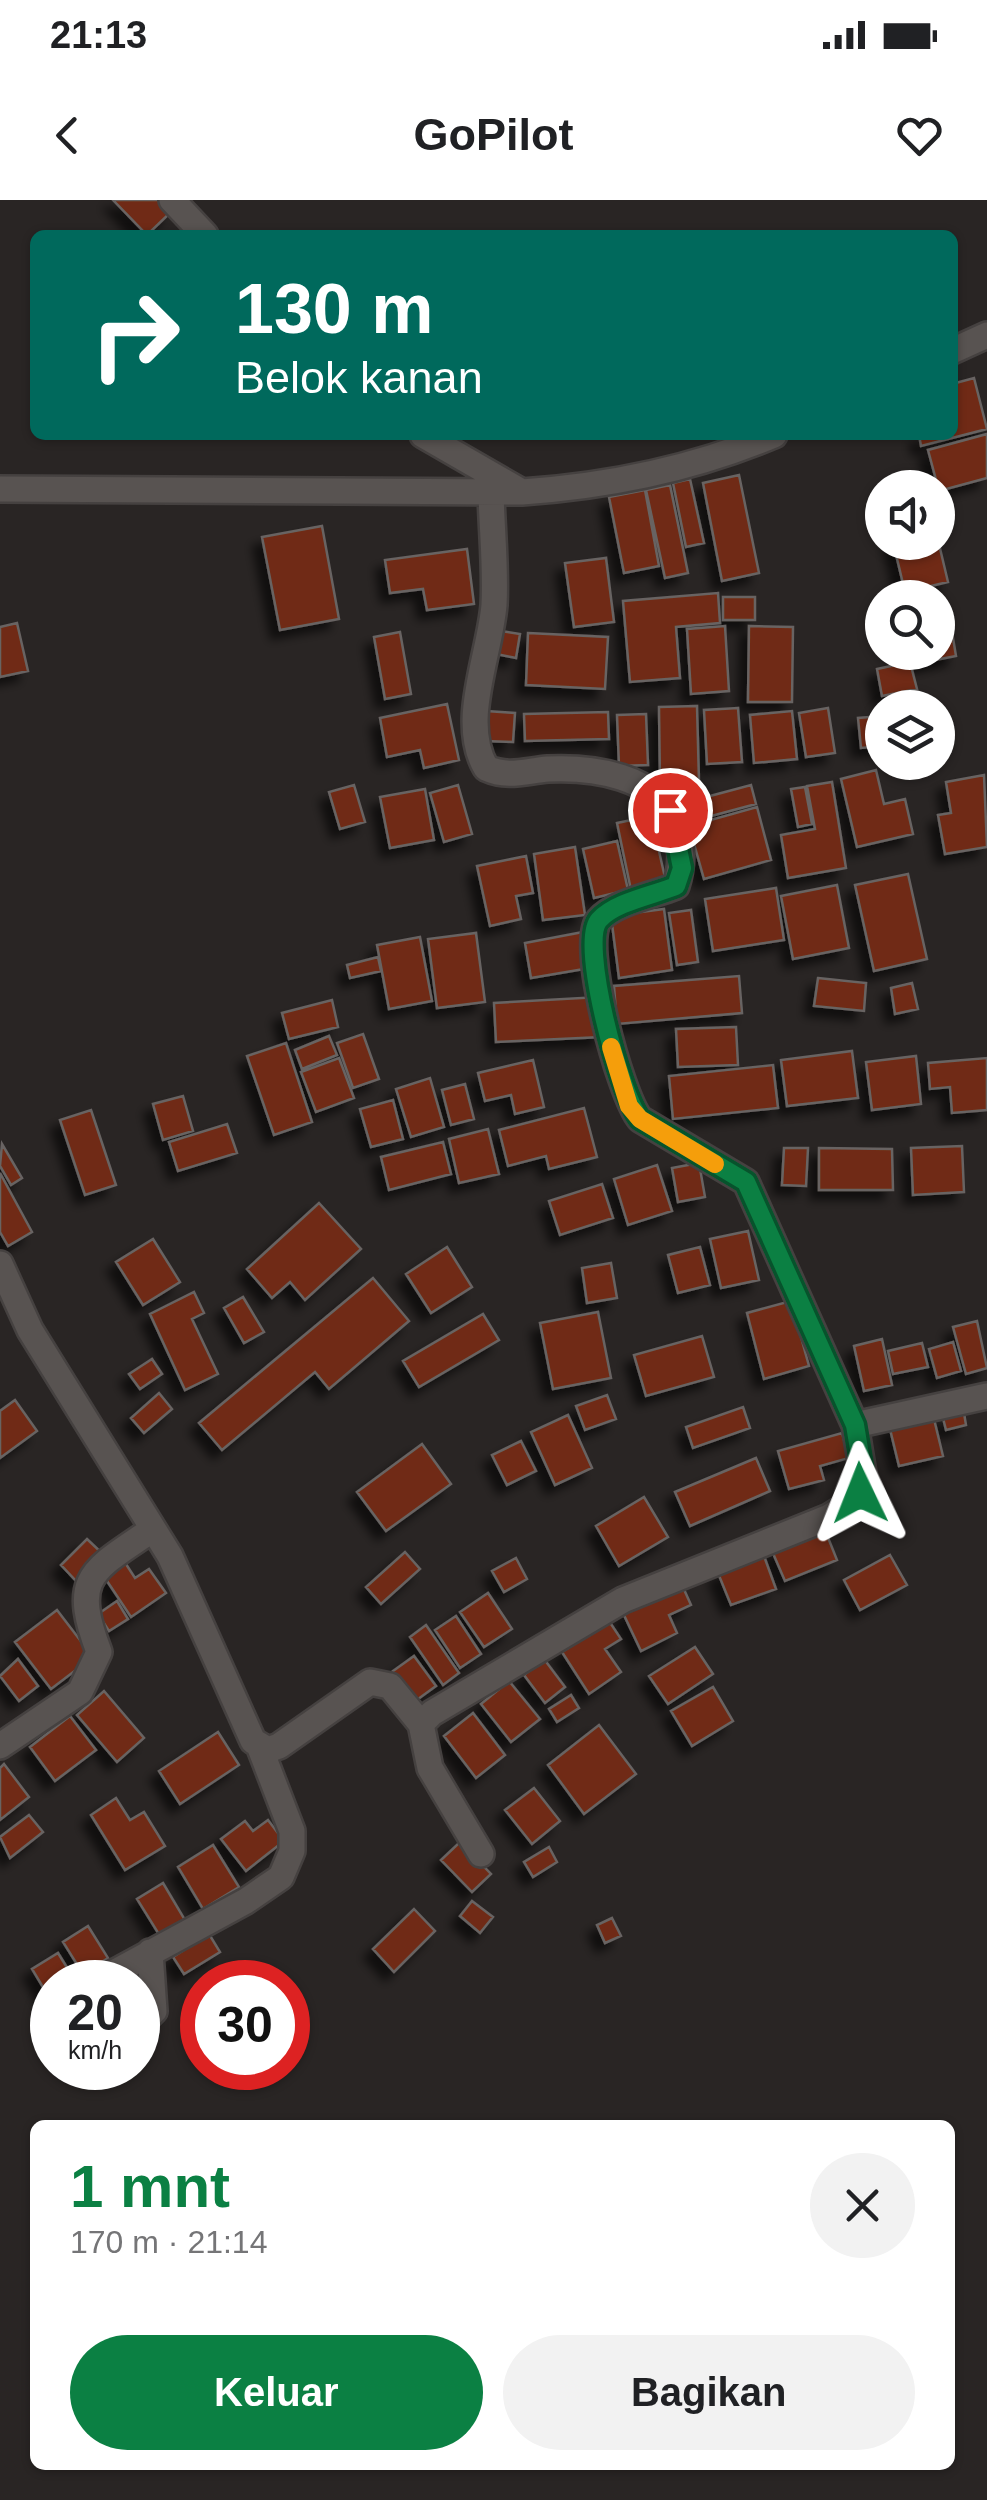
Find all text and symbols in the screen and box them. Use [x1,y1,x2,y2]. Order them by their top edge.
text: 21:13 [50,14,147,56]
icon: back [40,108,95,163]
icon: heart [892,108,947,163]
text: GoPilot [414,109,573,160]
icon: right [70,270,200,400]
text: 130 m [235,270,433,348]
text: Belok kanan [235,352,483,403]
map controls [865,470,955,780]
button: sound [865,470,955,560]
button: search [865,580,955,670]
button: layers [865,690,955,780]
pin [628,768,713,853]
icon: arrive [643,783,698,838]
position arrow [808,1441,912,1545]
speed limit sign: 30 [180,1960,310,2090]
text: 20 [67,1985,123,2041]
text: km/h [68,2036,122,2064]
text: 1 mnt [70,2153,230,2220]
button: close [810,2153,915,2258]
text: 170 m · 21:14 [70,2224,267,2260]
button: Keluar [70,2335,483,2450]
button: Bagikan [503,2335,915,2450]

